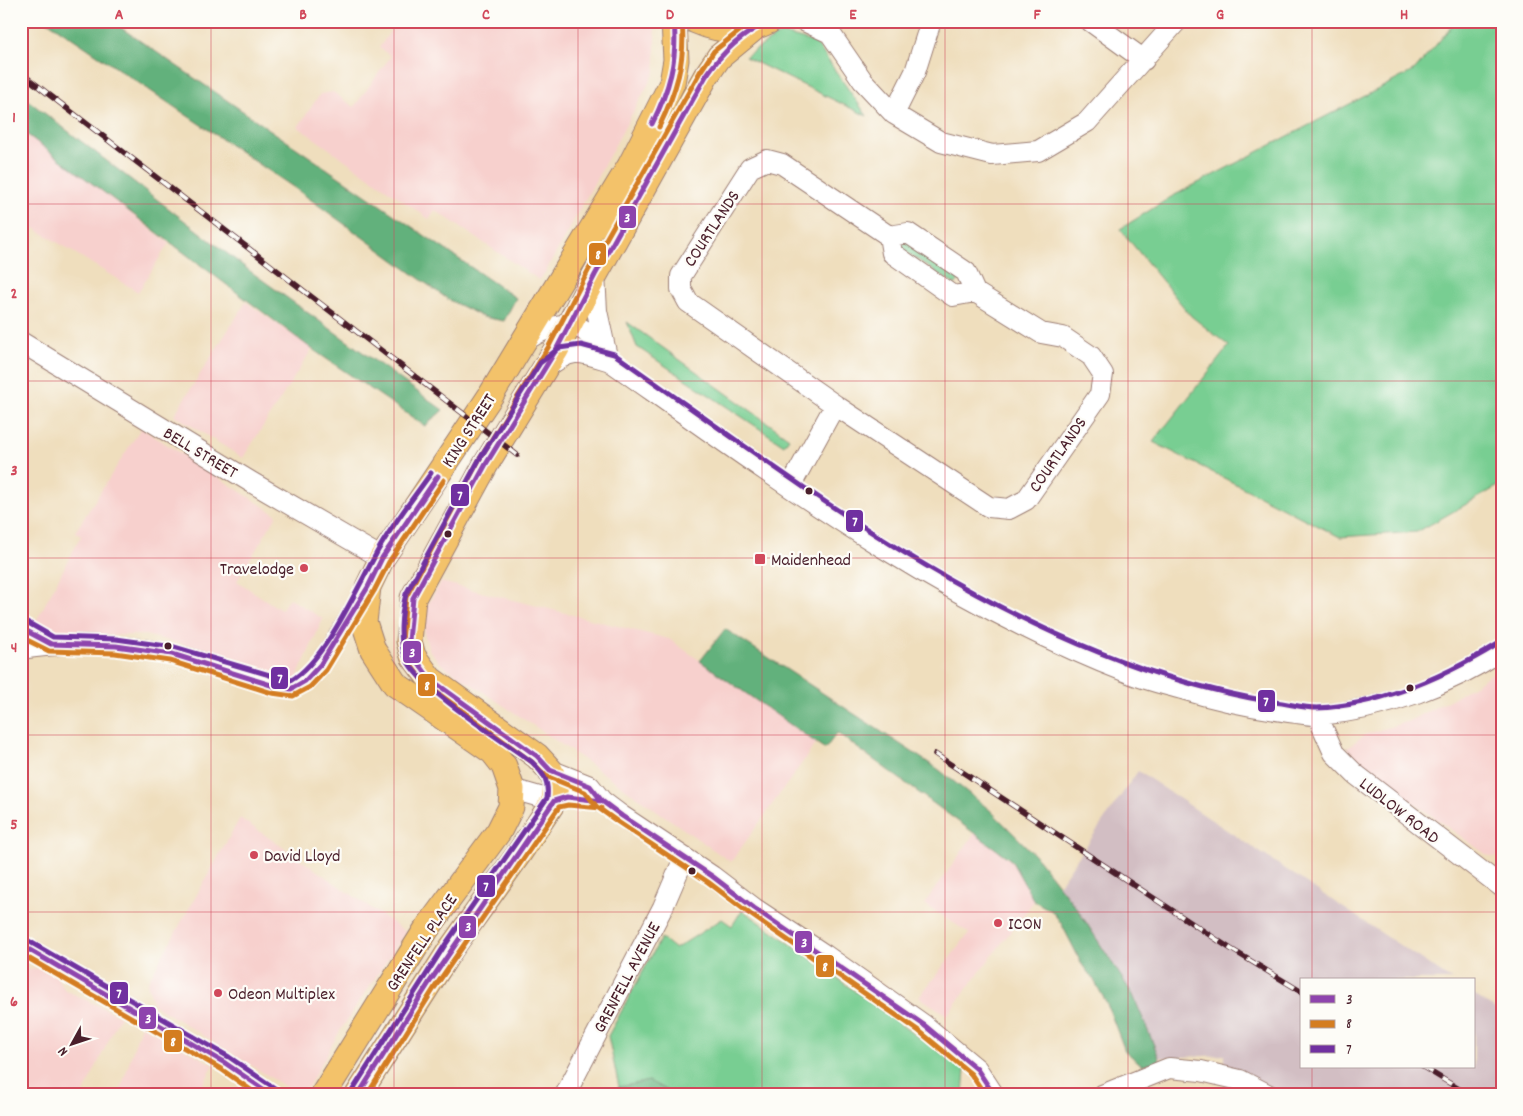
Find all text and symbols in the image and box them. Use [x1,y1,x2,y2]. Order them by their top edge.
text: A [115,4,124,27]
text: B [299,4,307,27]
text: C [482,4,490,27]
text: D [666,4,675,27]
text: E [849,4,857,27]
text: F [1033,4,1041,27]
text: G [1216,4,1224,27]
text: H [1400,4,1408,27]
text: 1 [12,107,16,130]
street label: COURTLANDS [679,186,747,273]
line badge: 3 [618,205,637,229]
text: 3 [624,209,630,229]
line badge: 8 [588,242,607,266]
text: 8 [595,246,601,266]
text: 2 [11,283,18,306]
street label: KING STREET [437,390,503,473]
street label: COURTLANDS [1024,413,1094,498]
street label: BELL STREET [158,422,242,486]
text: 3 [10,460,18,483]
line badge: 7 [450,483,470,507]
unlabelled marker [804,486,814,496]
text: 7 [457,487,463,507]
line badge: 7 [845,509,864,533]
text: 7 [852,513,858,533]
unlabelled marker [443,529,453,539]
place label: Maidenhead [771,549,851,574]
marker: Maidenhead [753,552,767,566]
place label: Travelodge [220,558,294,583]
marker: Travelodge [298,562,310,574]
text: 4 [11,637,17,660]
line badge: 3 [402,640,422,664]
unlabelled marker [163,641,173,651]
text: 3 [409,644,415,664]
line badge: 7 [270,666,289,690]
text: 7 [277,670,283,690]
line badge: 8 [417,673,436,697]
text: 8 [424,677,430,697]
unlabelled marker [1405,683,1415,693]
line badge: 7 [1257,689,1276,713]
text: 7 [1263,693,1269,713]
street label: LUDLOW ROAD [1353,773,1444,851]
text: 5 [10,814,18,837]
place label: David Lloyd [264,845,340,870]
marker: David Lloyd [248,849,260,861]
unlabelled marker [687,866,697,876]
line badge: 7 [476,874,496,898]
text: 7 [483,878,489,898]
street label: GRENFELL PLACE [381,890,465,997]
place label: ICON [1008,913,1042,938]
line badge: 3 [458,915,477,939]
marker: ICON [992,917,1004,929]
text: 3 [465,918,471,938]
street label: GRENFELL AVENUE [588,918,668,1038]
line badge: 3 [794,930,813,954]
text: 3 [801,934,807,954]
line badge: 8 [815,954,835,978]
text: 8 [822,958,828,978]
legend [1300,978,1476,1068]
line badge: 7 [109,981,129,1005]
place label: Odeon Multiplex [228,983,335,1008]
text: 7 [116,985,122,1005]
marker: Odeon Multiplex [212,987,224,999]
text: 3 [1346,990,1353,1012]
text: 6 [10,991,18,1014]
line badge: 3 [138,1006,157,1030]
text: 3 [145,1010,151,1030]
text: 8 [1346,1014,1352,1036]
north arrow [48,1018,98,1068]
line badge: 8 [163,1029,183,1053]
text: 8 [170,1033,176,1053]
text: 7 [1346,1040,1352,1062]
text: N [54,1042,73,1060]

